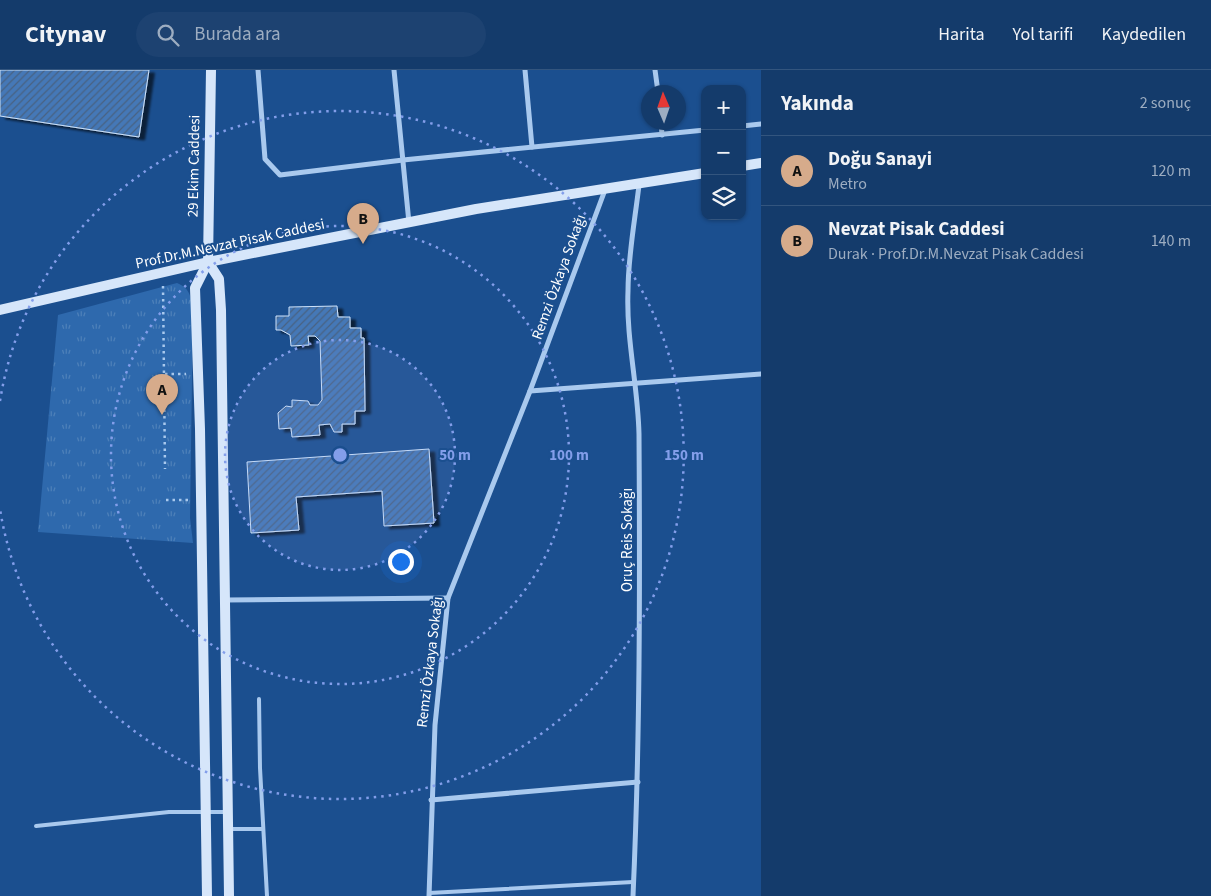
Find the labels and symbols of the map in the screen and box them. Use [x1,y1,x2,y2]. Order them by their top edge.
north arrow [641,85,686,130]
street label: 29 Ekim Caddesi [183,115,205,217]
pin: B [347,203,379,244]
street label: Remzi Özkaya Sokağı [527,211,591,343]
street label: Prof.Dr.M.Nevzat Pisak Caddesi [133,214,327,274]
pin: A [146,374,178,415]
text: 50 m [439,445,471,466]
text: 100 m [549,445,589,466]
text: 150 m [664,445,704,466]
centre of rings [331,446,349,464]
street label: Oruç Reis Sokağı [617,488,638,592]
your location [388,549,414,575]
street label: Remzi Özkaya Sokağı [412,595,448,729]

